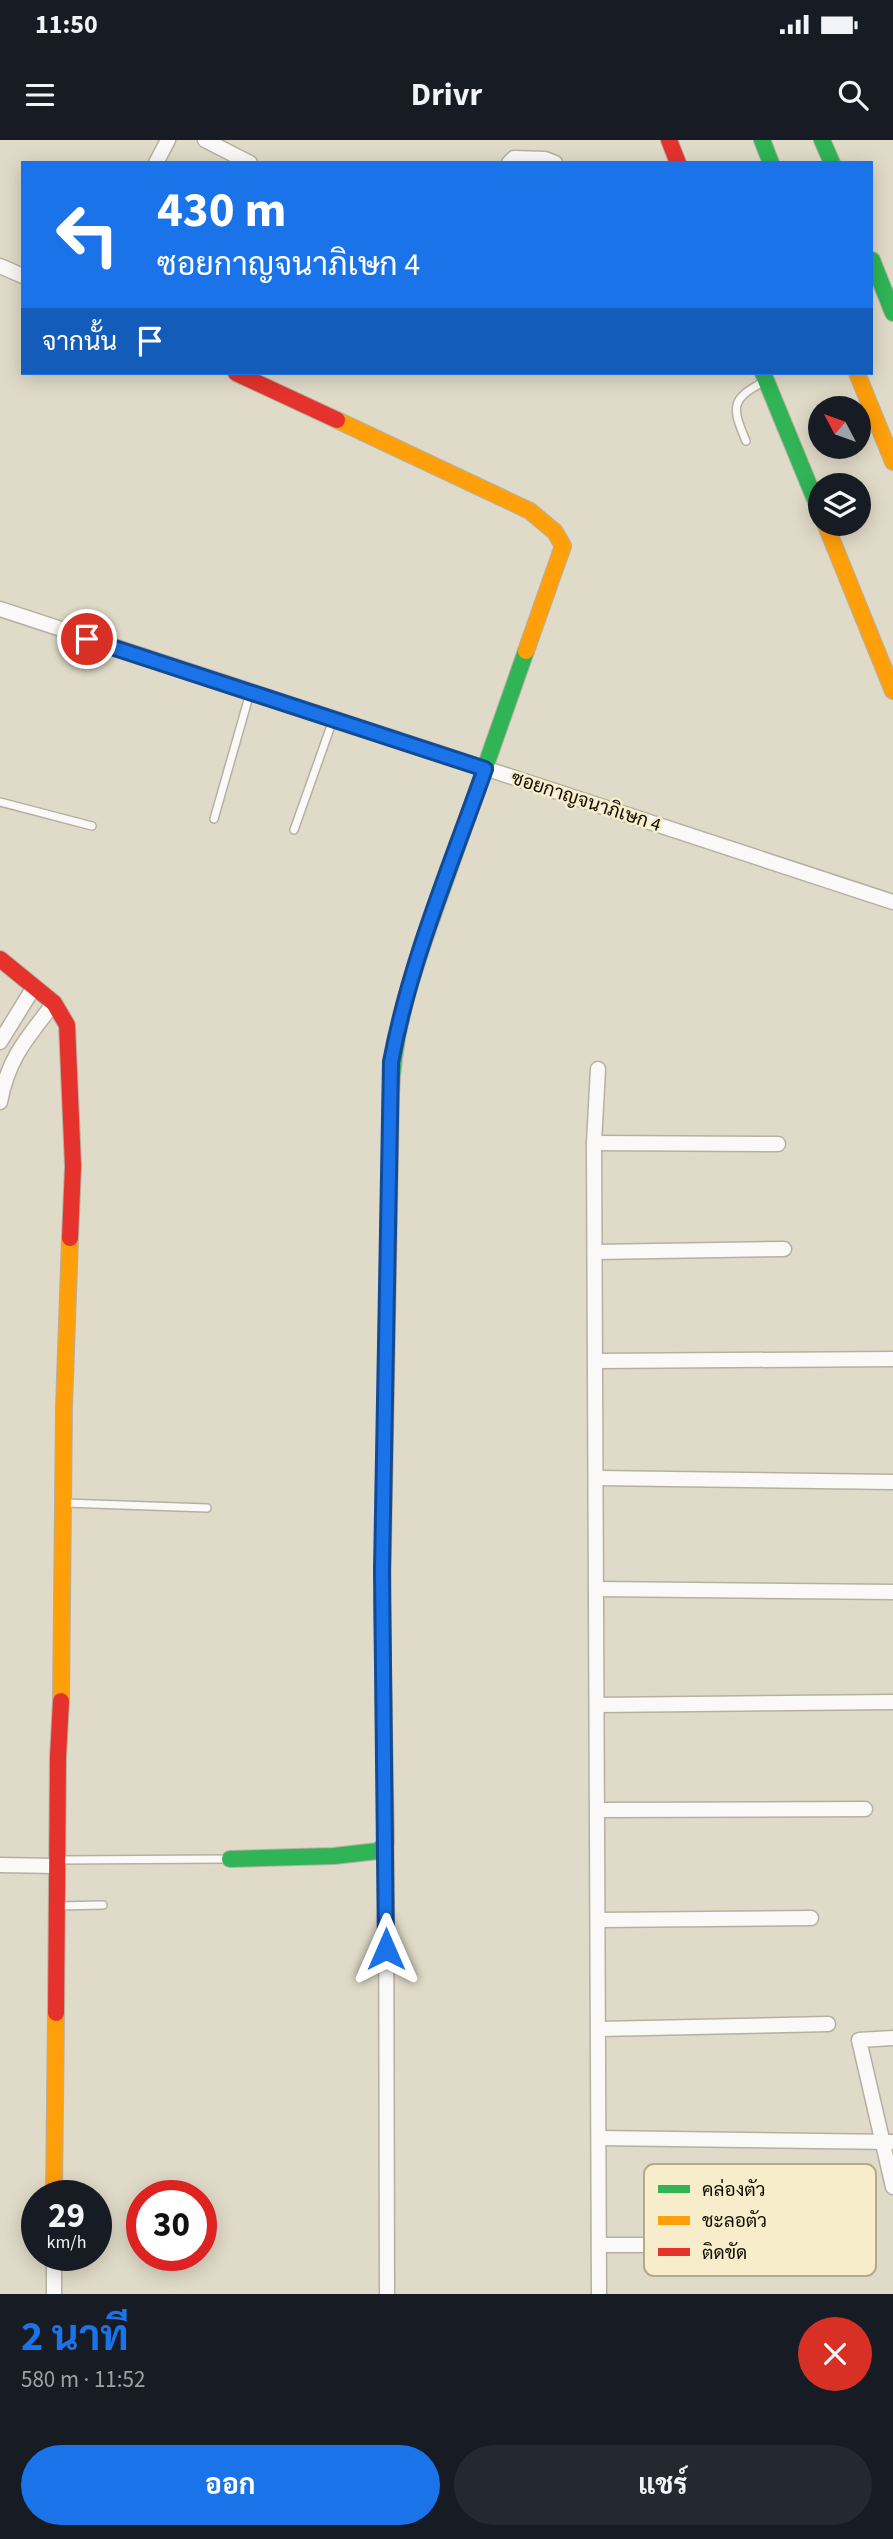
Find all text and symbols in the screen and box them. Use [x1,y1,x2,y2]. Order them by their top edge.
text: 11:50 [35,6,98,43]
text: Drivr [411,72,482,118]
icon: menu [21,76,59,114]
icon: search [834,76,872,114]
text: 430 m [157,176,286,246]
icon: left [42,189,133,280]
text: ซอยกาญจนาภิเษก 4 [157,242,420,288]
icon: arrive [131,322,169,360]
text: จากนั้น [42,323,117,360]
north arrow [808,396,872,458]
map controls [808,396,871,536]
button: layers [808,473,871,536]
pin [57,609,117,669]
icon: arrive [68,620,106,658]
street label: ซอยกาญจนาภิเษก 4 [508,765,664,839]
position arrow [349,1912,423,1986]
legend [644,2164,876,2276]
text: คล่องตัว [702,2177,766,2204]
speed limit sign: 30 [126,2180,217,2271]
text: 29 [48,2191,85,2241]
text: ชะลอตัว [702,2208,767,2235]
text: km/h [47,2230,86,2255]
text: ติดขัด [702,2240,747,2267]
text: 2 นาที [21,2307,129,2367]
button: close [798,2317,872,2391]
text: 580 m · 11:52 [21,2363,145,2396]
button: ออก [21,2445,440,2525]
button: แชร์ [454,2445,872,2525]

